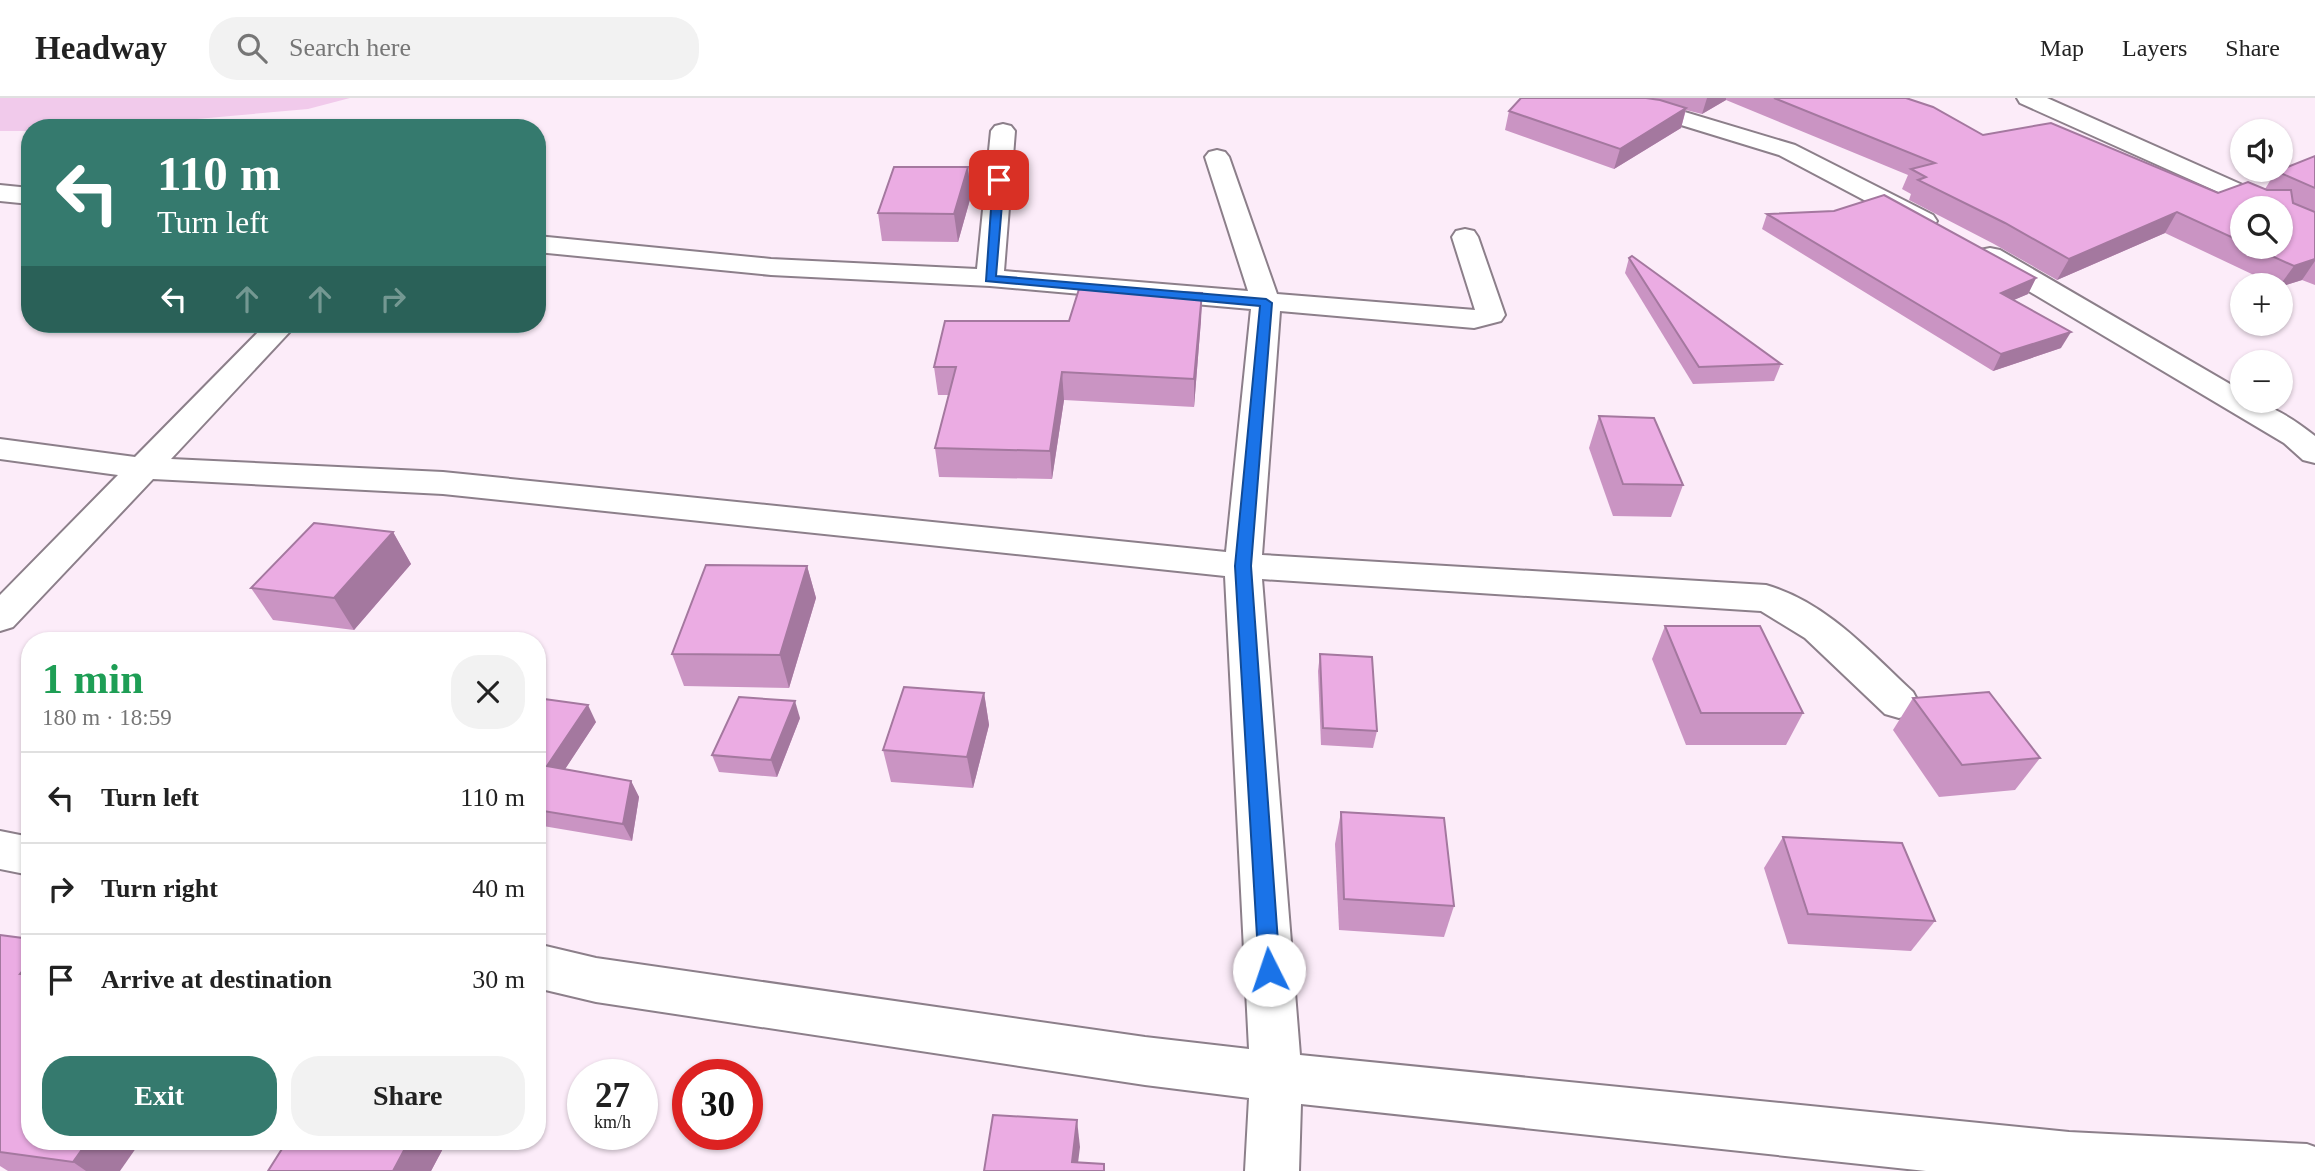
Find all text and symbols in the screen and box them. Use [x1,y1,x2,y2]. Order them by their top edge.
search box [209,17,699,80]
icon: search [233,29,271,67]
text: Headway [35,30,167,66]
text: Search here [289,33,411,62]
text: Map [2040,35,2084,61]
text: Layers [2122,35,2187,61]
text: Share [2225,35,2280,61]
map controls [2230,119,2293,413]
button: sound [2230,119,2293,182]
text: 110 m [157,146,281,201]
icon: left [42,147,133,238]
pin [969,150,1029,210]
icon: arrive [980,161,1018,199]
button: search [2230,196,2293,259]
text: Turn left [157,204,269,240]
button: + [2230,273,2293,336]
icon: left [155,280,193,318]
icon: ahead [228,280,266,318]
icon: ahead [301,280,339,318]
icon: right [374,280,412,318]
button: − [2230,350,2293,413]
button: close [451,655,525,729]
text: 1 min [42,656,144,702]
text: 180 m · 18:59 [42,705,172,730]
icon: left [42,779,80,817]
text: Turn left [101,783,199,812]
text: 110 m [460,783,525,812]
icon: right [42,870,80,908]
text: Turn right [101,874,218,903]
text: 40 m [472,874,525,903]
position arrow [1232,933,1306,1007]
icon: arrive [42,961,80,999]
text: Arrive at destination [101,965,332,994]
text: 30 m [472,965,525,994]
button: Exit [42,1056,277,1136]
button: Share [291,1056,525,1136]
speed limit sign: 30 [672,1059,763,1150]
text: 27 [595,1076,630,1115]
text: km/h [594,1112,631,1132]

